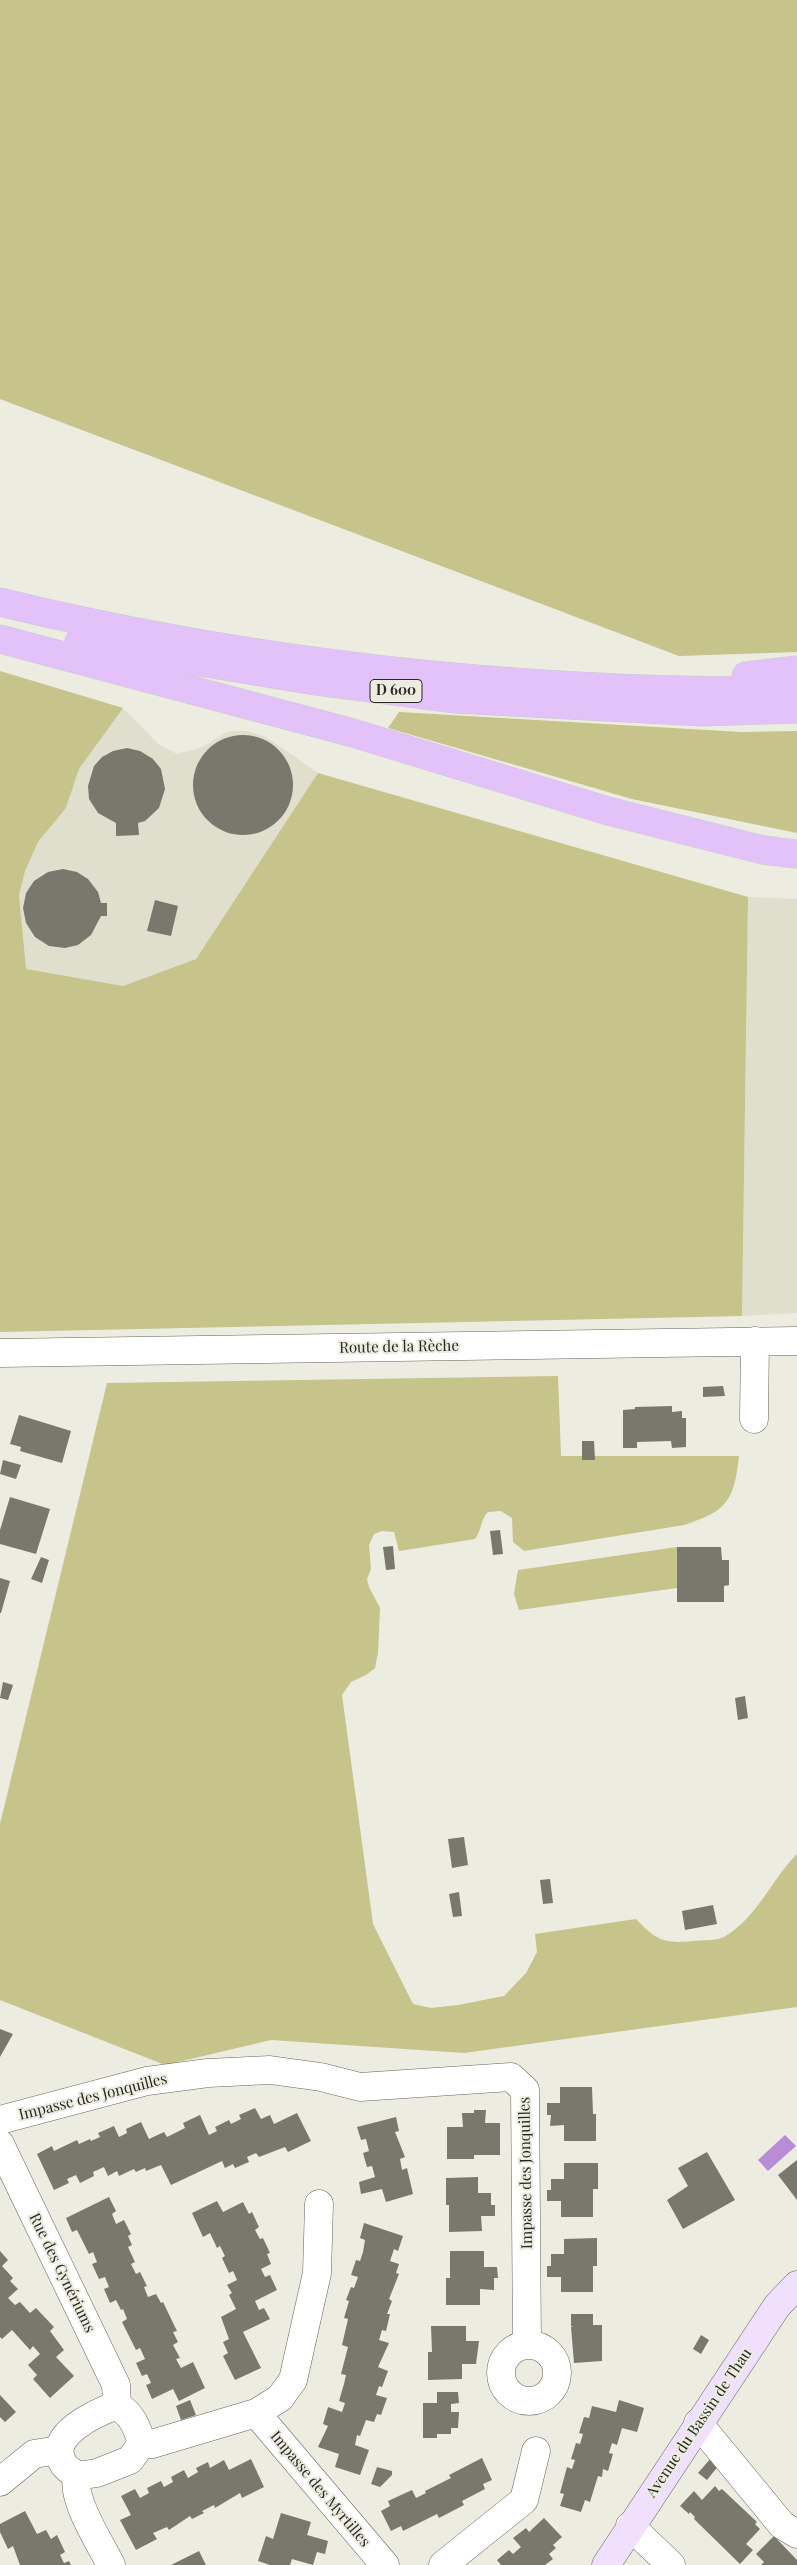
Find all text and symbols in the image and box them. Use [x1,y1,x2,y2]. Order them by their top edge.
road number: D 600 [370,679,422,702]
street label: Route de la Rèche [339,1337,459,1357]
street label: Impasse des Jonquilles [17,2070,169,2124]
street label: Impasse des Jonquilles [516,2097,536,2249]
street label: Rue des Gynériums [25,2210,99,2336]
street label: Avenue du Bassin de Thau [642,2345,756,2501]
street label: Impasse des Myrtilles [266,2427,374,2551]

